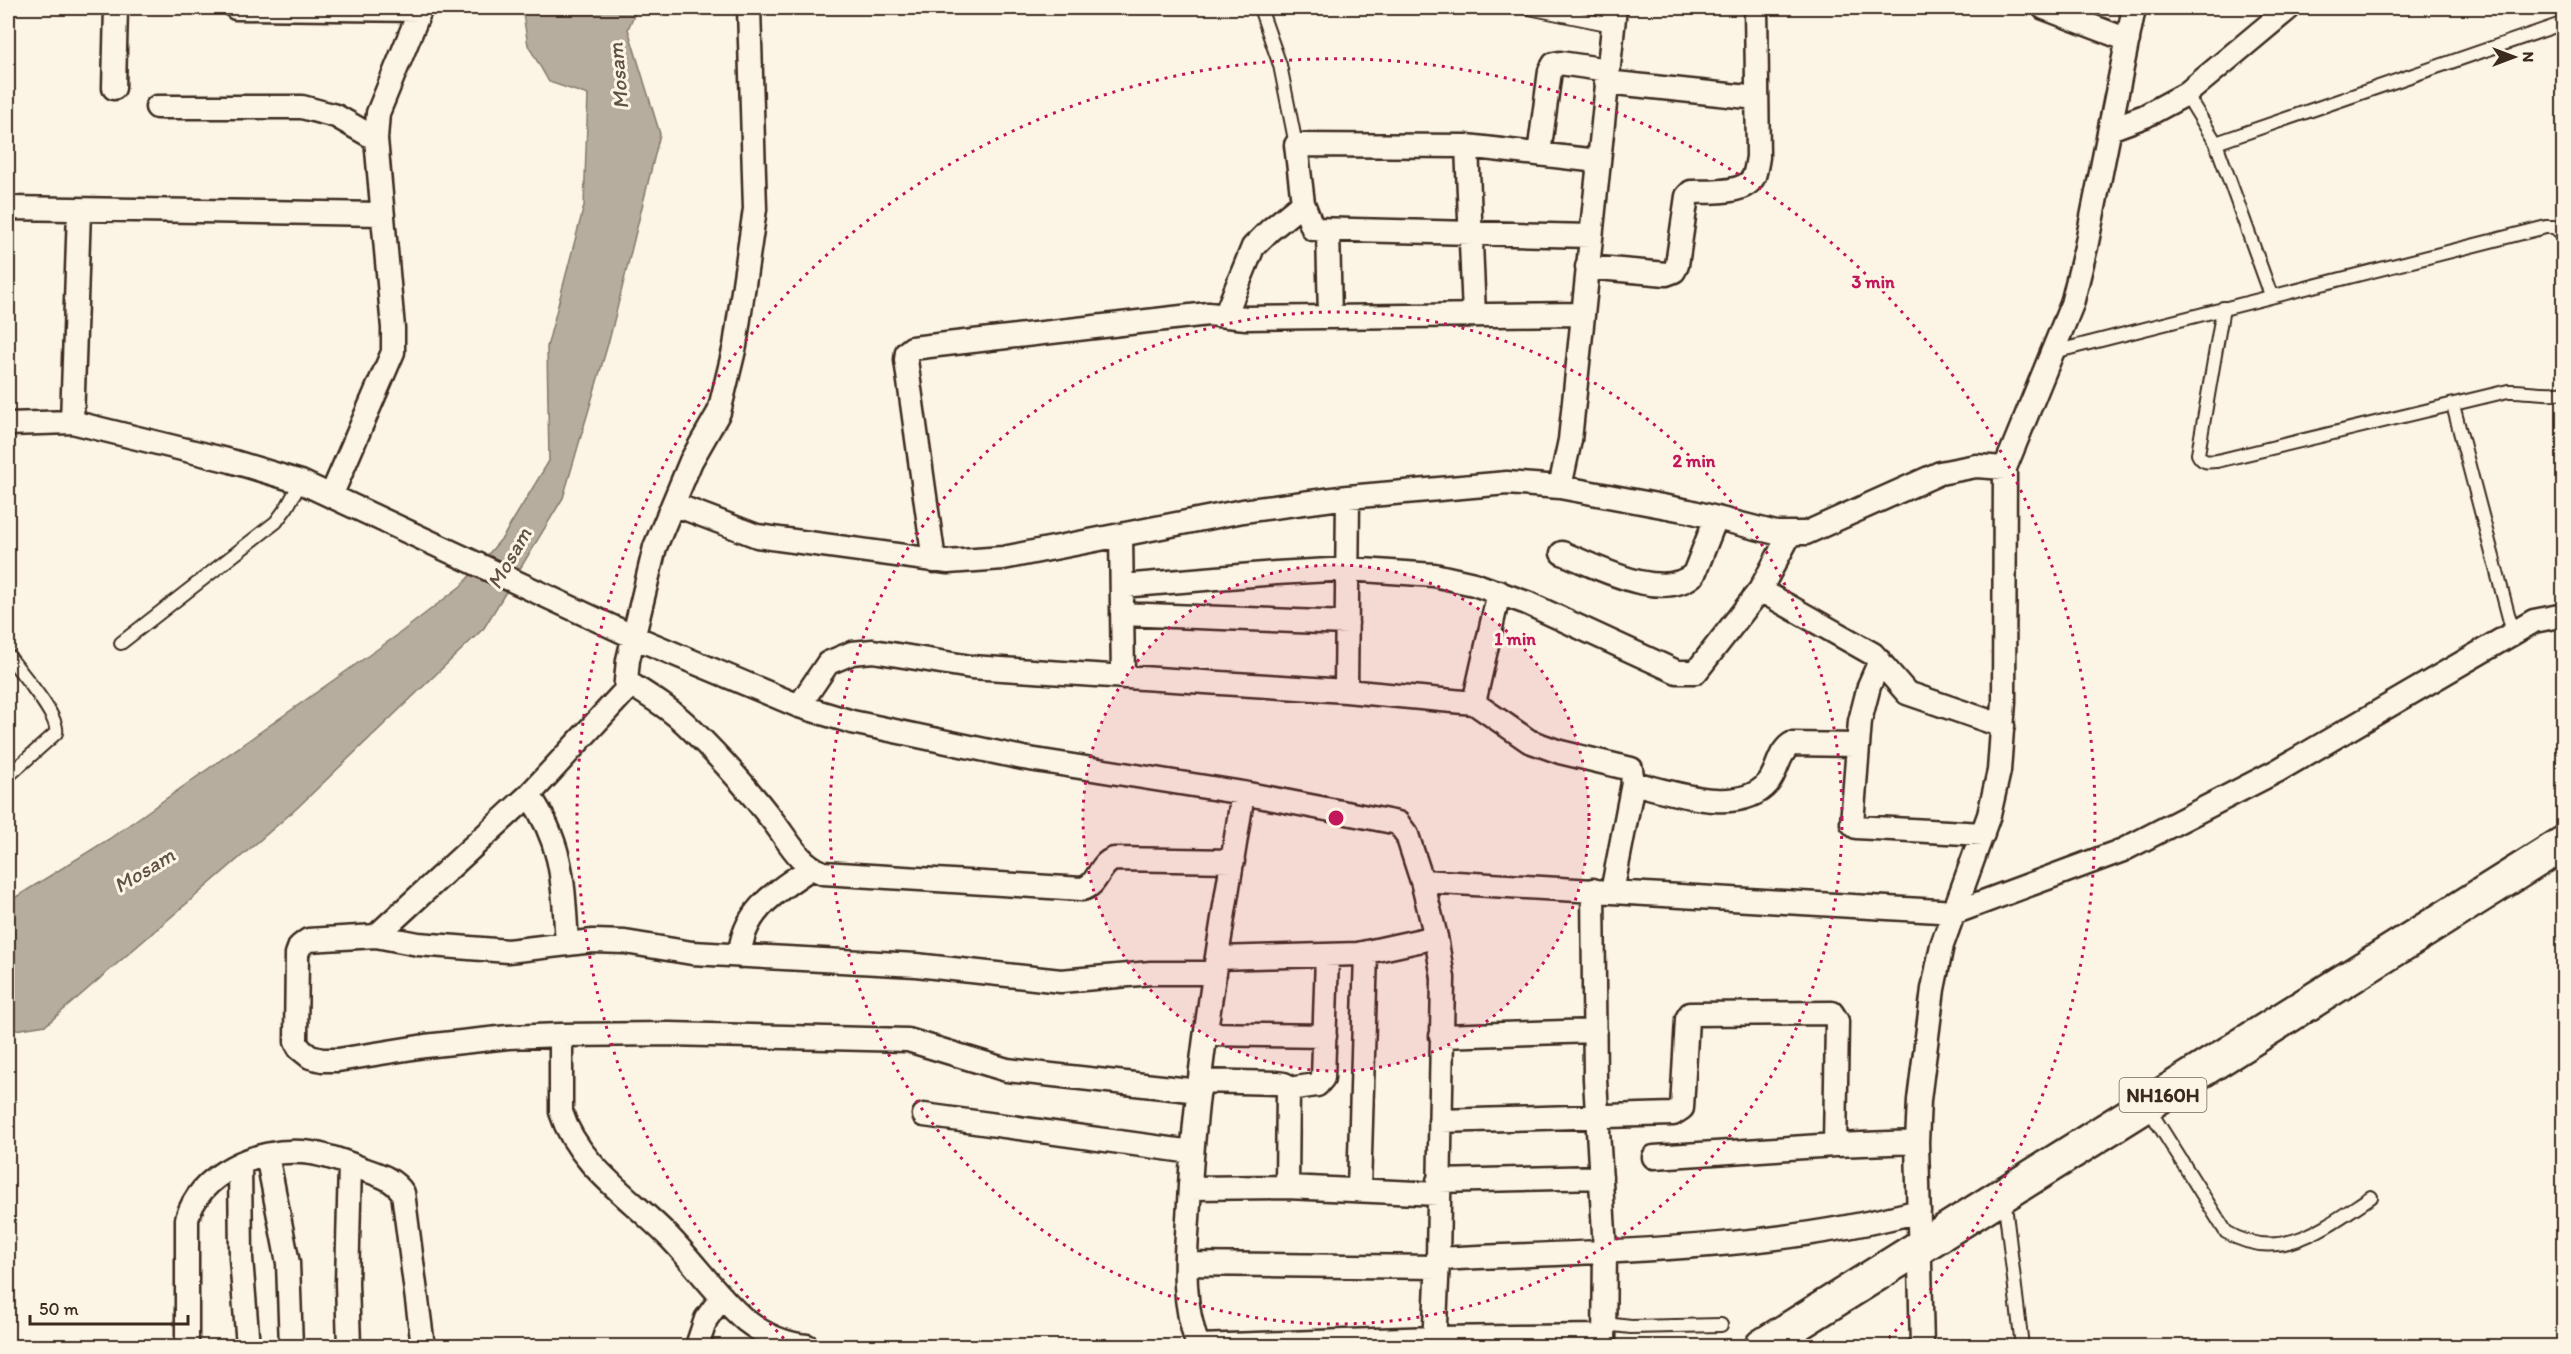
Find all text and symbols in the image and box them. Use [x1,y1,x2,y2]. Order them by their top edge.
north arrow [2484,27,2544,87]
water label: Mosam [602,41,634,110]
text: N [2519,52,2538,62]
text: 3 min [1851,271,1895,293]
text: 2 min [1673,450,1716,472]
water label: Mosam [481,522,538,594]
text: 1 min [1494,628,1536,650]
centre of rings [1326,808,1346,828]
water label: Mosam [108,841,180,899]
road number: NH160H [2120,1078,2206,1112]
scale bar [30,1288,188,1326]
text: 50 m [39,1298,79,1320]

